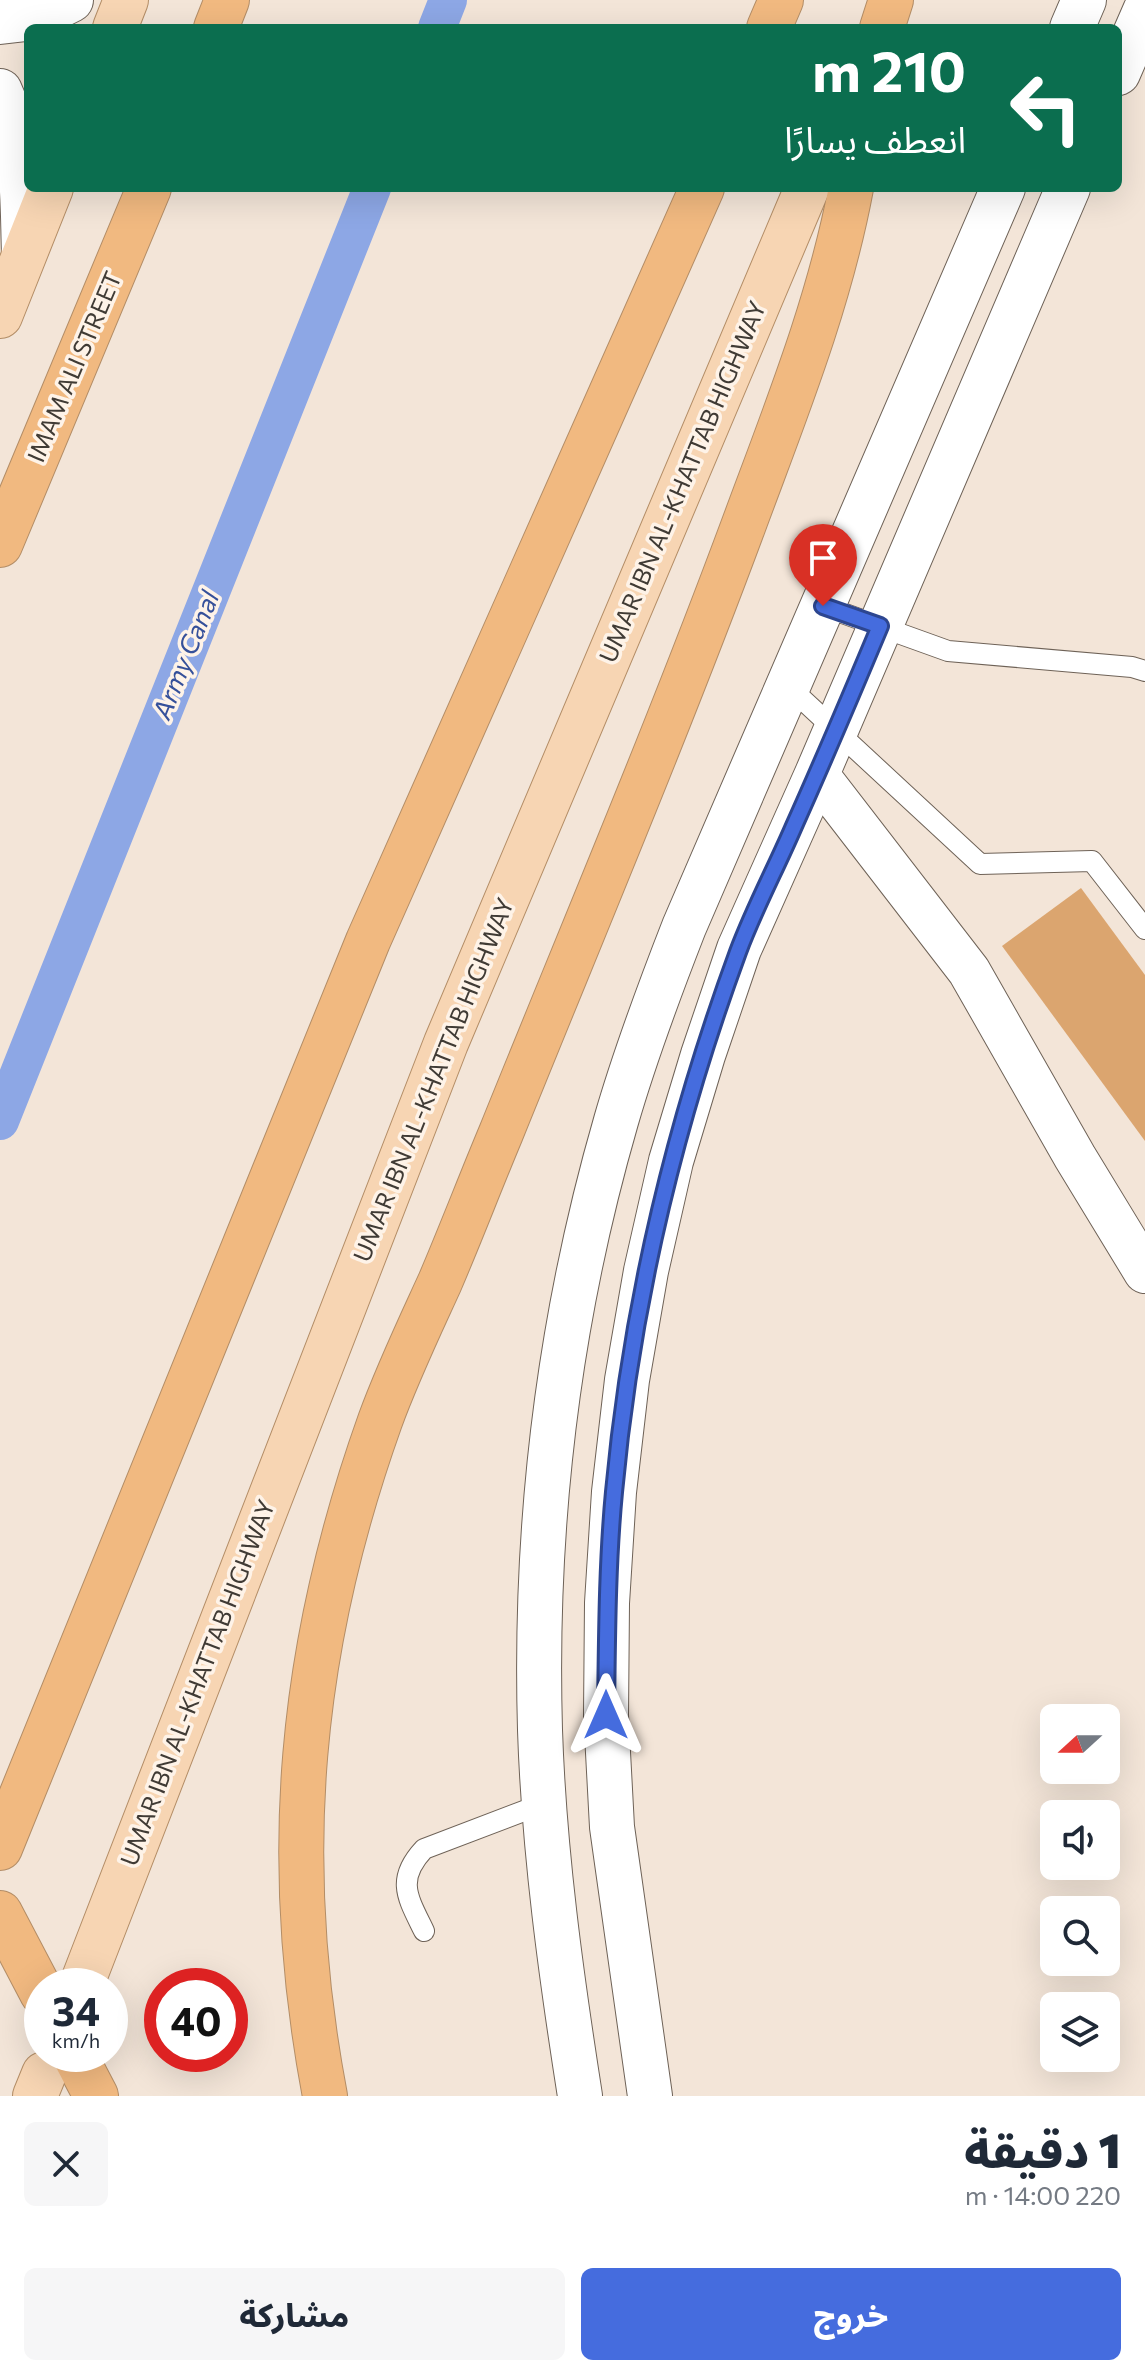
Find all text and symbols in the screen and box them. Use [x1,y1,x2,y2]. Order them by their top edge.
text: 210 m [812,35,966,104]
icon: left [994,56,1098,160]
text: انعطف يسارًا [784,116,966,160]
street label: IMAM ALI STREET [20,267,127,466]
street label: UMAR IBN AL-KHATTAB HIGHWAY [592,296,771,666]
pin [789,524,857,606]
icon: arrive [801,536,845,580]
water label: Army Canal [144,585,225,724]
street label: UMAR IBN AL-KHATTAB HIGHWAY [346,893,519,1266]
street label: UMAR IBN AL-KHATTAB HIGHWAY [113,1495,280,1870]
position arrow [564,1673,648,1757]
north arrow [1040,1704,1120,1784]
map controls [1040,1704,1120,2072]
button: sound [1040,1800,1120,1880]
button: search [1040,1896,1120,1976]
speed limit sign: 40 [144,1968,248,2072]
text: 34 [52,1985,100,2034]
button: layers [1040,1992,1120,2072]
text: km/h [52,2028,100,2052]
text: 1 دقيقة [964,2119,1121,2178]
button: close [24,2122,108,2206]
text: 220 m · 14:00 [965,2179,1121,2210]
button: مشاركة [24,2268,565,2360]
button: خروج [581,2268,1121,2360]

